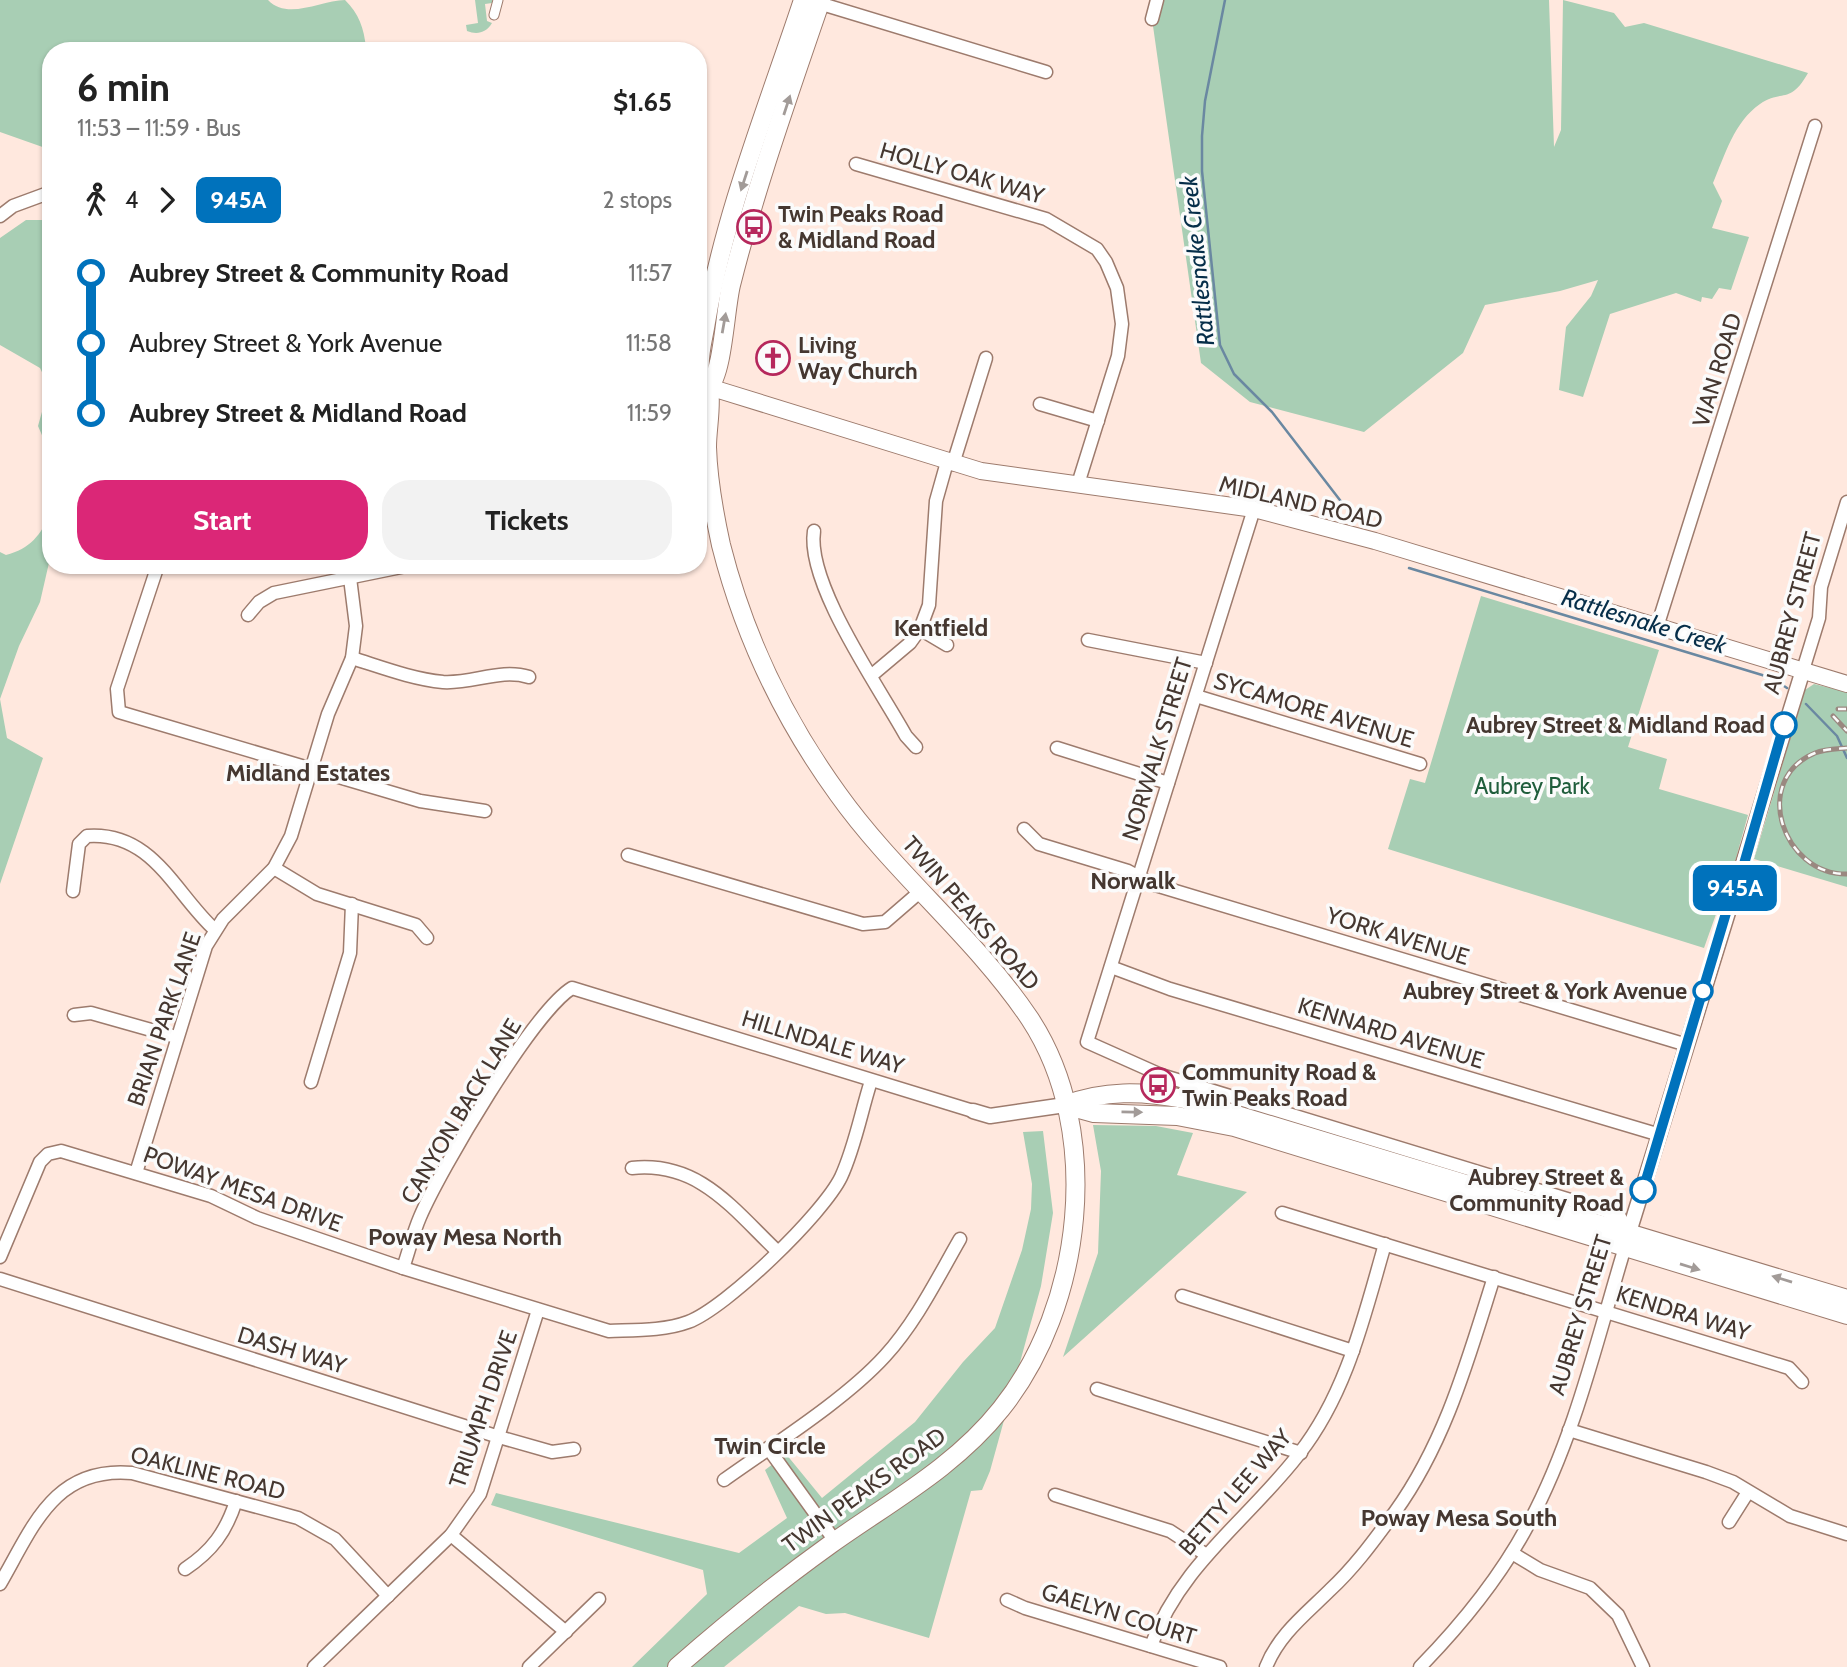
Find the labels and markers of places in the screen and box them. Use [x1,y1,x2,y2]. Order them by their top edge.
place label: Twin Peaks Road & Midland Road [778,200,944,254]
bus stop icon: Twin Peaks Road & Midland Road [735,208,773,246]
place label: Living Way Church [798,331,918,385]
church icon: Living Way Church [754,339,792,377]
place label: Aubrey Street & Midland Road [1466,711,1765,739]
marker: Aubrey Street & Midland Road [1771,712,1797,738]
place label: Aubrey Street & York Avenue [1403,977,1687,1005]
marker: Aubrey Street & York Avenue [1693,981,1713,1001]
place label: Community Road & Twin Peaks Road [1182,1058,1377,1112]
bus stop icon: Community Road & Twin Peaks Road [1139,1066,1177,1104]
place label: Aubrey Street & Community Road [1449,1163,1625,1217]
marker: Aubrey Street & Community Road [1630,1177,1656,1203]

